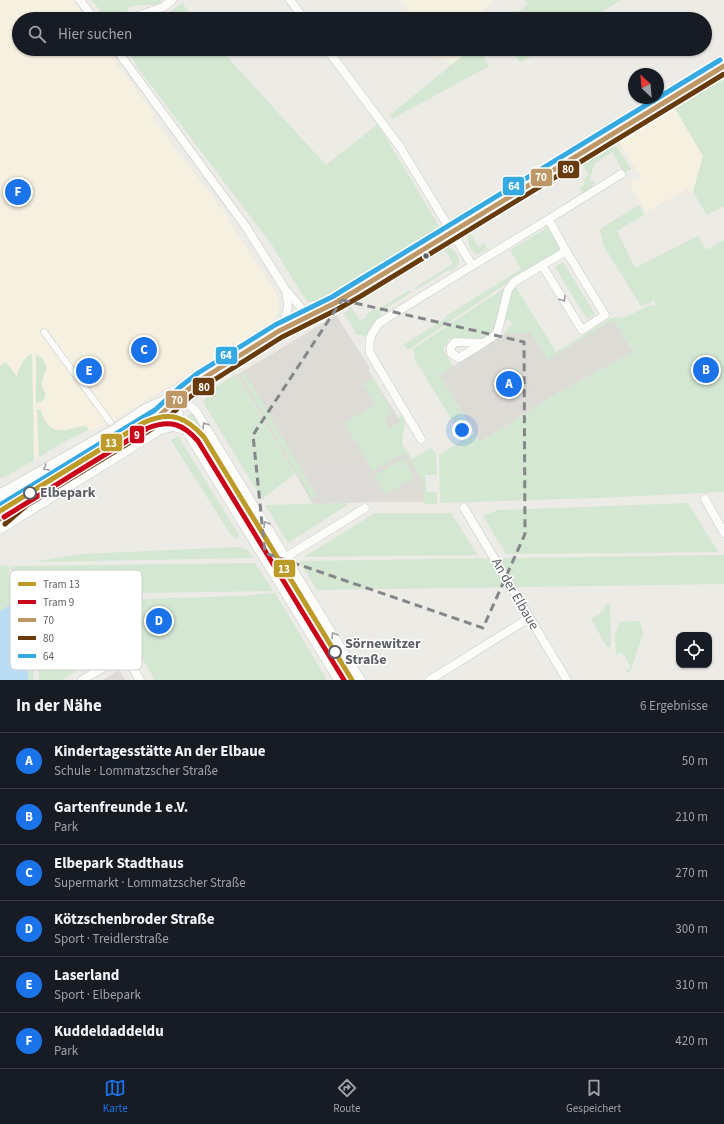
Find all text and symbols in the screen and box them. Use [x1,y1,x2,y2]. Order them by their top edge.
search box [12,12,712,56]
icon: search [26,23,48,45]
text: Hier suchen [58,24,132,45]
north arrow [628,68,664,104]
line badge: 80 [557,160,580,179]
text: 80 [562,162,574,177]
line badge: 70 [530,168,553,187]
text: 70 [535,170,547,185]
line badge: 64 [502,176,525,196]
pin: F [5,177,31,207]
text: 64 [508,179,520,194]
unlabelled marker [421,251,431,261]
one-way arrow [558,295,565,302]
pin: C [131,335,157,365]
line badge: 64 [215,346,238,365]
text: 64 [220,348,232,363]
pin: B [693,355,719,385]
pin: E [76,356,102,386]
pin: A [496,369,522,399]
line badge: 80 [192,377,215,396]
text: 80 [198,380,210,395]
line badge: 70 [165,390,188,409]
text: 70 [171,393,183,408]
your location [452,420,472,440]
one-way arrow [202,422,210,429]
line badge: 9 [129,425,145,444]
text: 9 [134,428,140,443]
line badge: 13 [100,433,123,452]
text: 13 [105,436,117,451]
one-way arrow [42,464,50,471]
place label: Elbepark [40,483,96,503]
marker: Elbepark [23,486,37,500]
one-way arrow [263,521,270,528]
street label: An der Elbaue [486,554,544,634]
line badge: 13 [273,559,296,578]
text: 13 [278,562,290,577]
legend [10,570,142,670]
text: Tram 13 [43,577,80,592]
text: Tram 9 [43,595,74,610]
pin: D [146,606,172,636]
text: 70 [43,613,54,628]
text: 80 [43,631,54,646]
one-way arrow [331,632,338,639]
map controls [676,632,712,668]
button: locate [676,632,712,668]
place label: Sörnewitzer Straße [345,634,421,670]
marker: Sörnewitzer Straße [328,645,342,659]
text: 64 [43,649,54,664]
text: In der Nähe [16,694,102,718]
text: 6 Ergebnisse [640,697,708,715]
text: Kindertagesstätte An der Elbaue [54,741,266,762]
text: A [25,752,33,770]
text: 50 m [682,752,708,770]
text: Schule · Lommatzscher Straße [54,762,218,780]
text: Gartenfreunde 1 e.V. [54,797,188,818]
text: B [25,808,33,826]
text: 210 m [675,808,708,826]
text: Park [54,818,78,836]
text: Elbepark Stadthaus [54,853,184,874]
text: C [25,864,33,882]
text: 270 m [675,864,708,882]
text: Supermarkt · Lommatzscher Straße [54,874,246,892]
text: Kötzschenbroder Straße [54,909,215,930]
text: D [25,920,33,938]
text: 300 m [675,920,708,938]
text: Sport · Treidlerstraße [54,930,169,948]
text: Laserland [54,965,119,986]
text: E [25,976,33,994]
text: 310 m [675,976,708,994]
text: Sport · Elbepark [54,986,141,1004]
text: Kuddeldaddeldu [54,1021,164,1042]
text: F [26,1032,32,1050]
text: 420 m [675,1032,708,1050]
text: Park [54,1042,78,1060]
tab: Karte [103,1077,128,1116]
tab: Route [333,1077,360,1116]
tab: Gespeichert [566,1077,621,1116]

